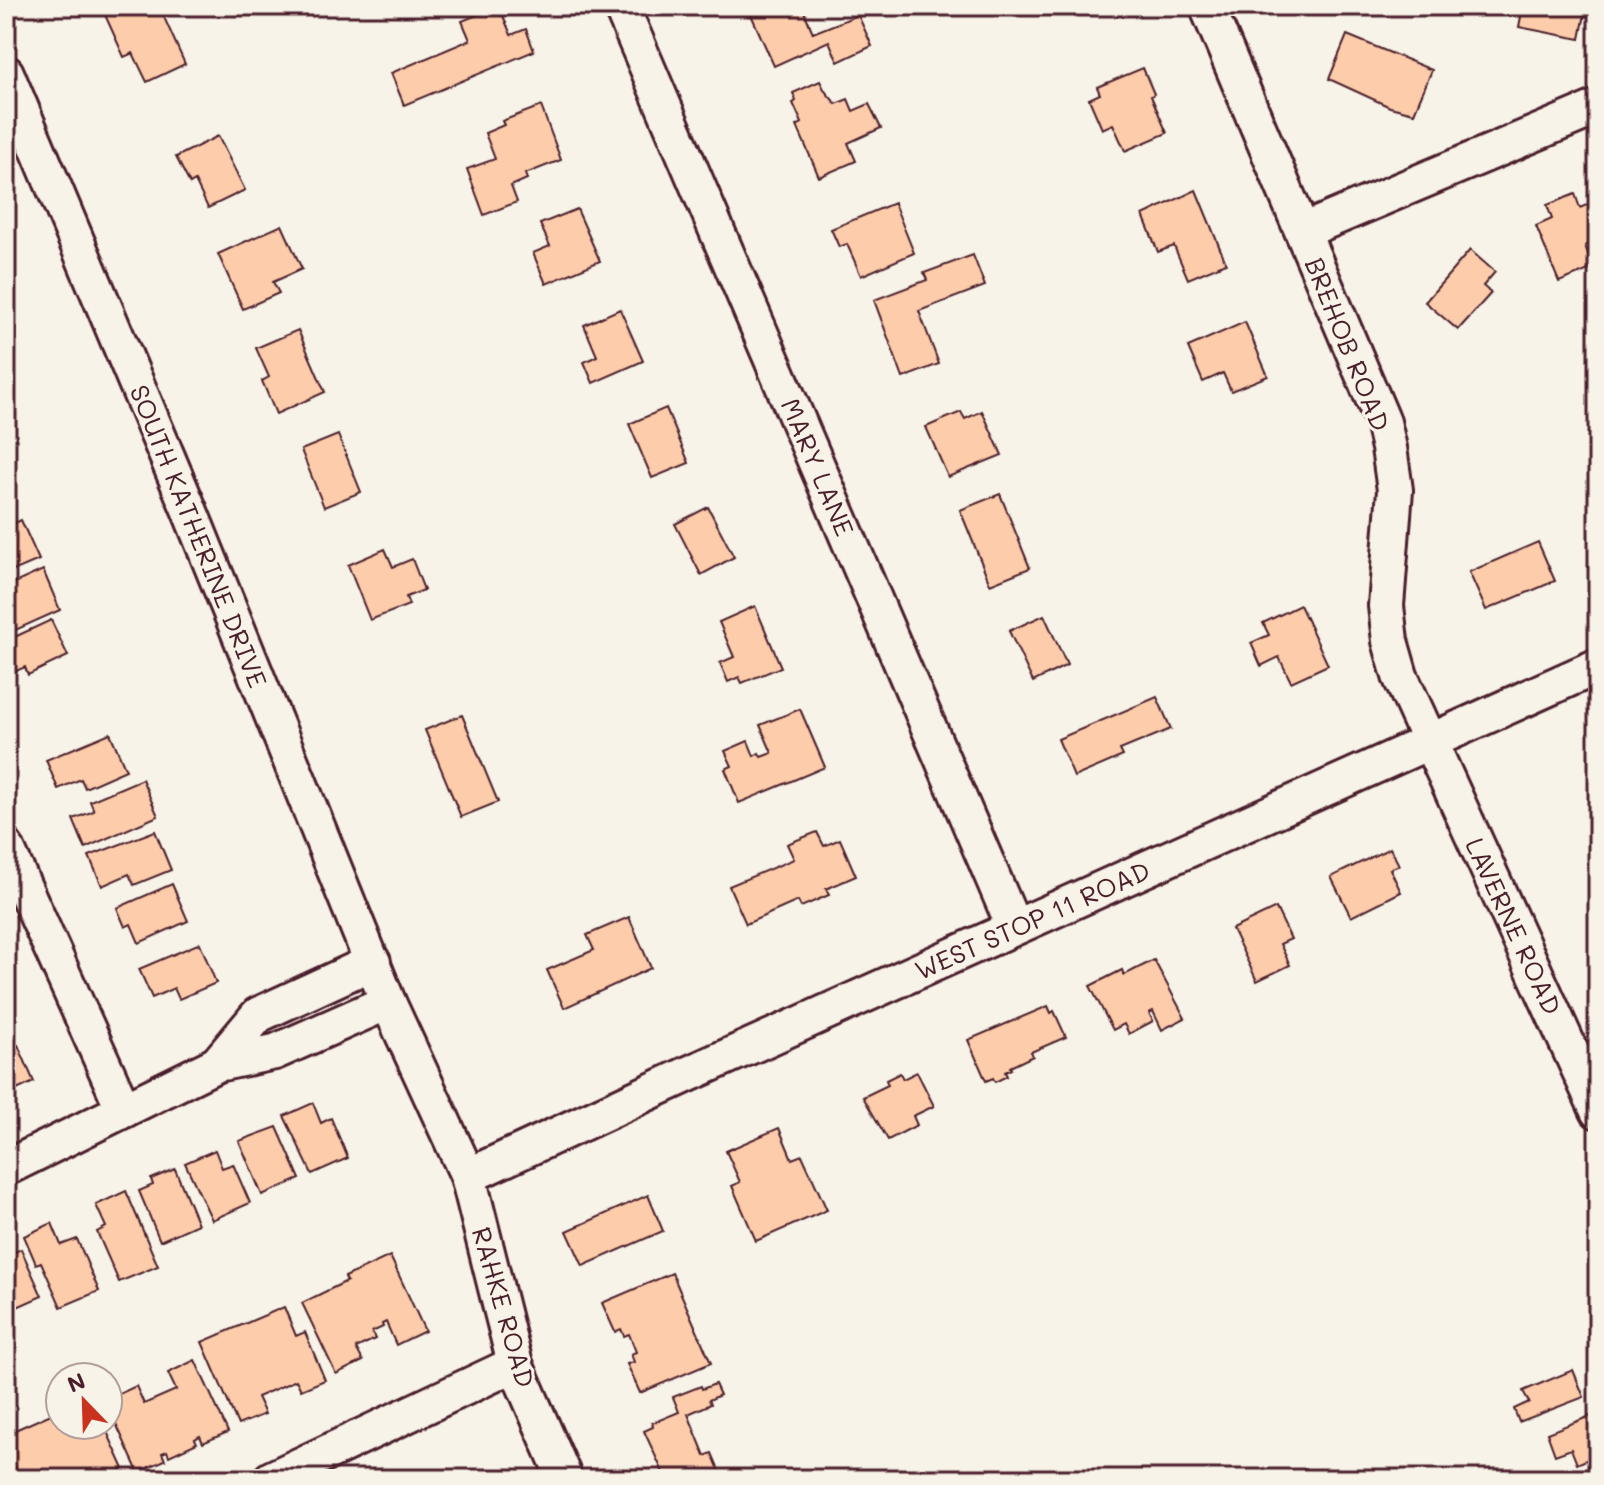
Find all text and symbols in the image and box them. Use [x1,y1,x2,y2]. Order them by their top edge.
street label: BREHOB ROAD [1298,252,1398,436]
street label: SOUTH KATHERINE DRIVE [123,380,275,692]
street label: MARY LANE [774,393,862,541]
street label: LAVERNE ROAD [1458,832,1570,1020]
street label: WEST STOP 11 ROAD [909,853,1155,987]
street label: RAHKE ROAD [465,1223,543,1391]
north arrow [44,1361,124,1441]
text: N [63,1366,89,1399]

